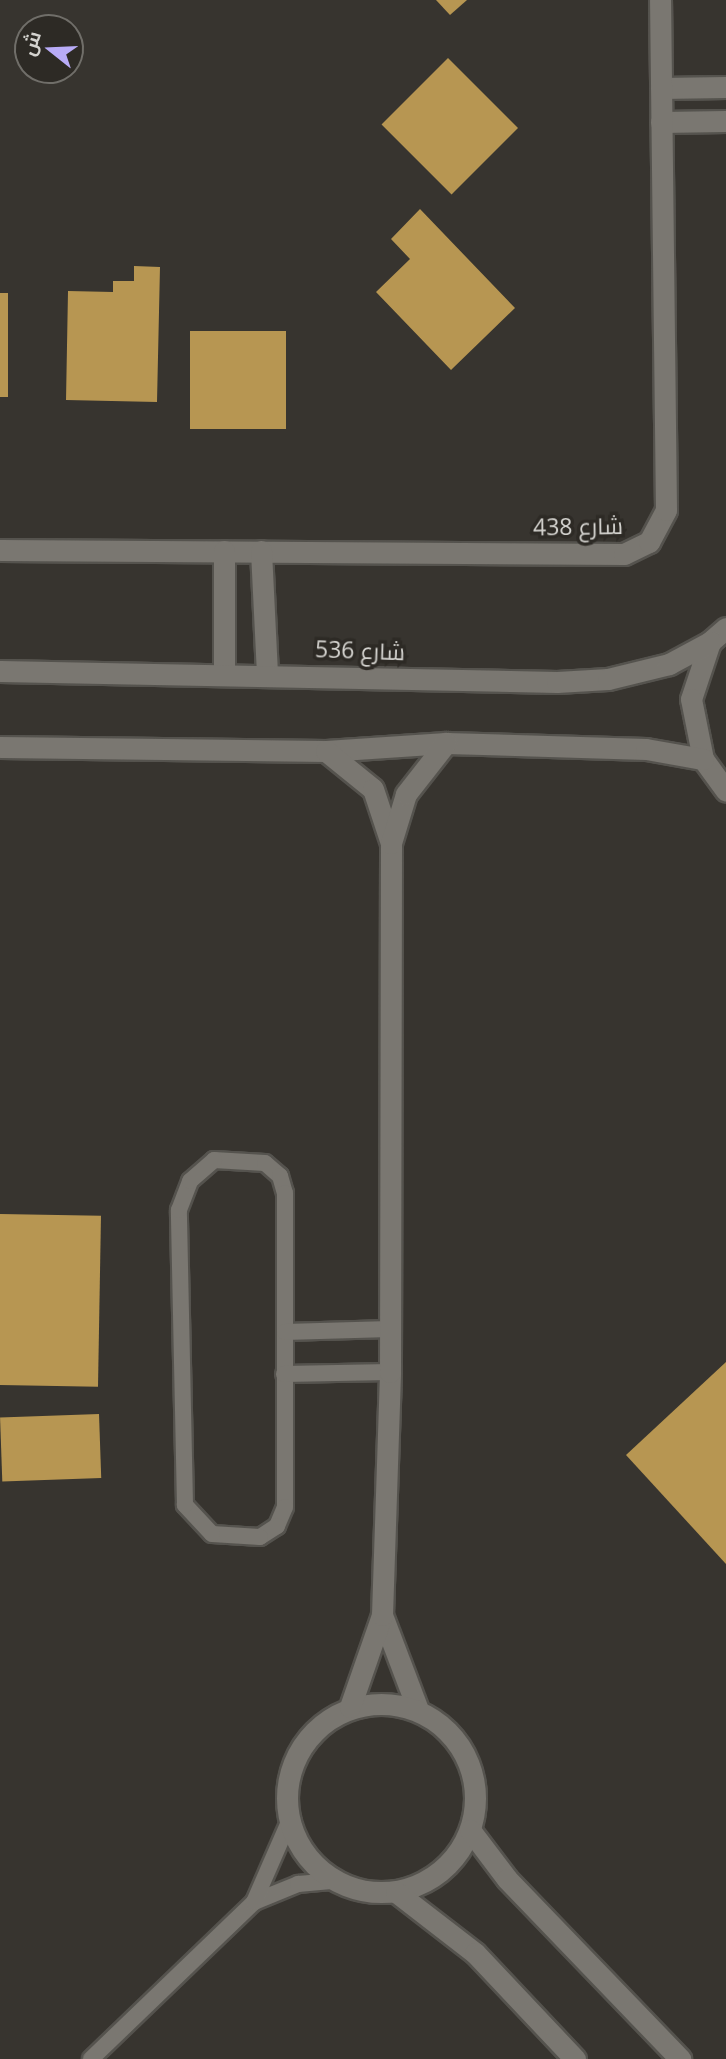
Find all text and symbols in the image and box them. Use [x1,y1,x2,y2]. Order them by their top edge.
north arrow [14,14,84,84]
text: ش [15,28,47,59]
street label: شارع 438 [533,511,623,541]
street label: شارع 536 [315,635,405,665]

